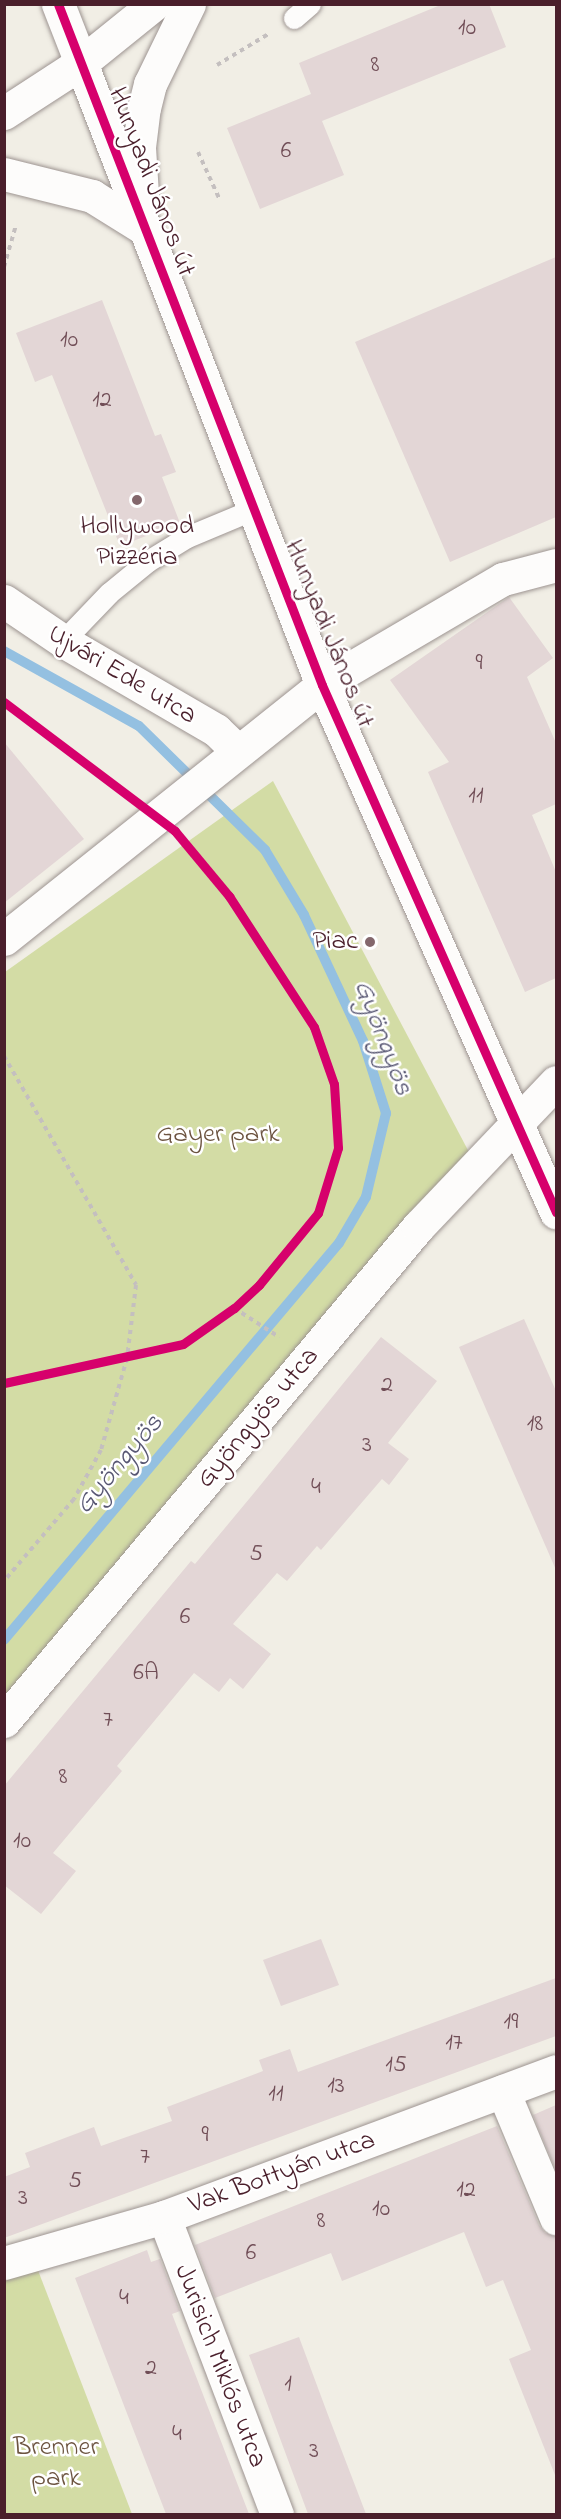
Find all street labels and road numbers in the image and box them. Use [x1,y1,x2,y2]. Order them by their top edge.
street label: Hunyadi János út [100,83,202,281]
street label: Hunyadi János út [277,535,381,733]
street label: Ujvári Ede utca [42,618,202,732]
street label: Gyöngyös utca [190,1341,326,1495]
street label: Vak Bottyán utca [184,2124,380,2222]
street label: Jurisich Miklós utca [166,2260,274,2472]

